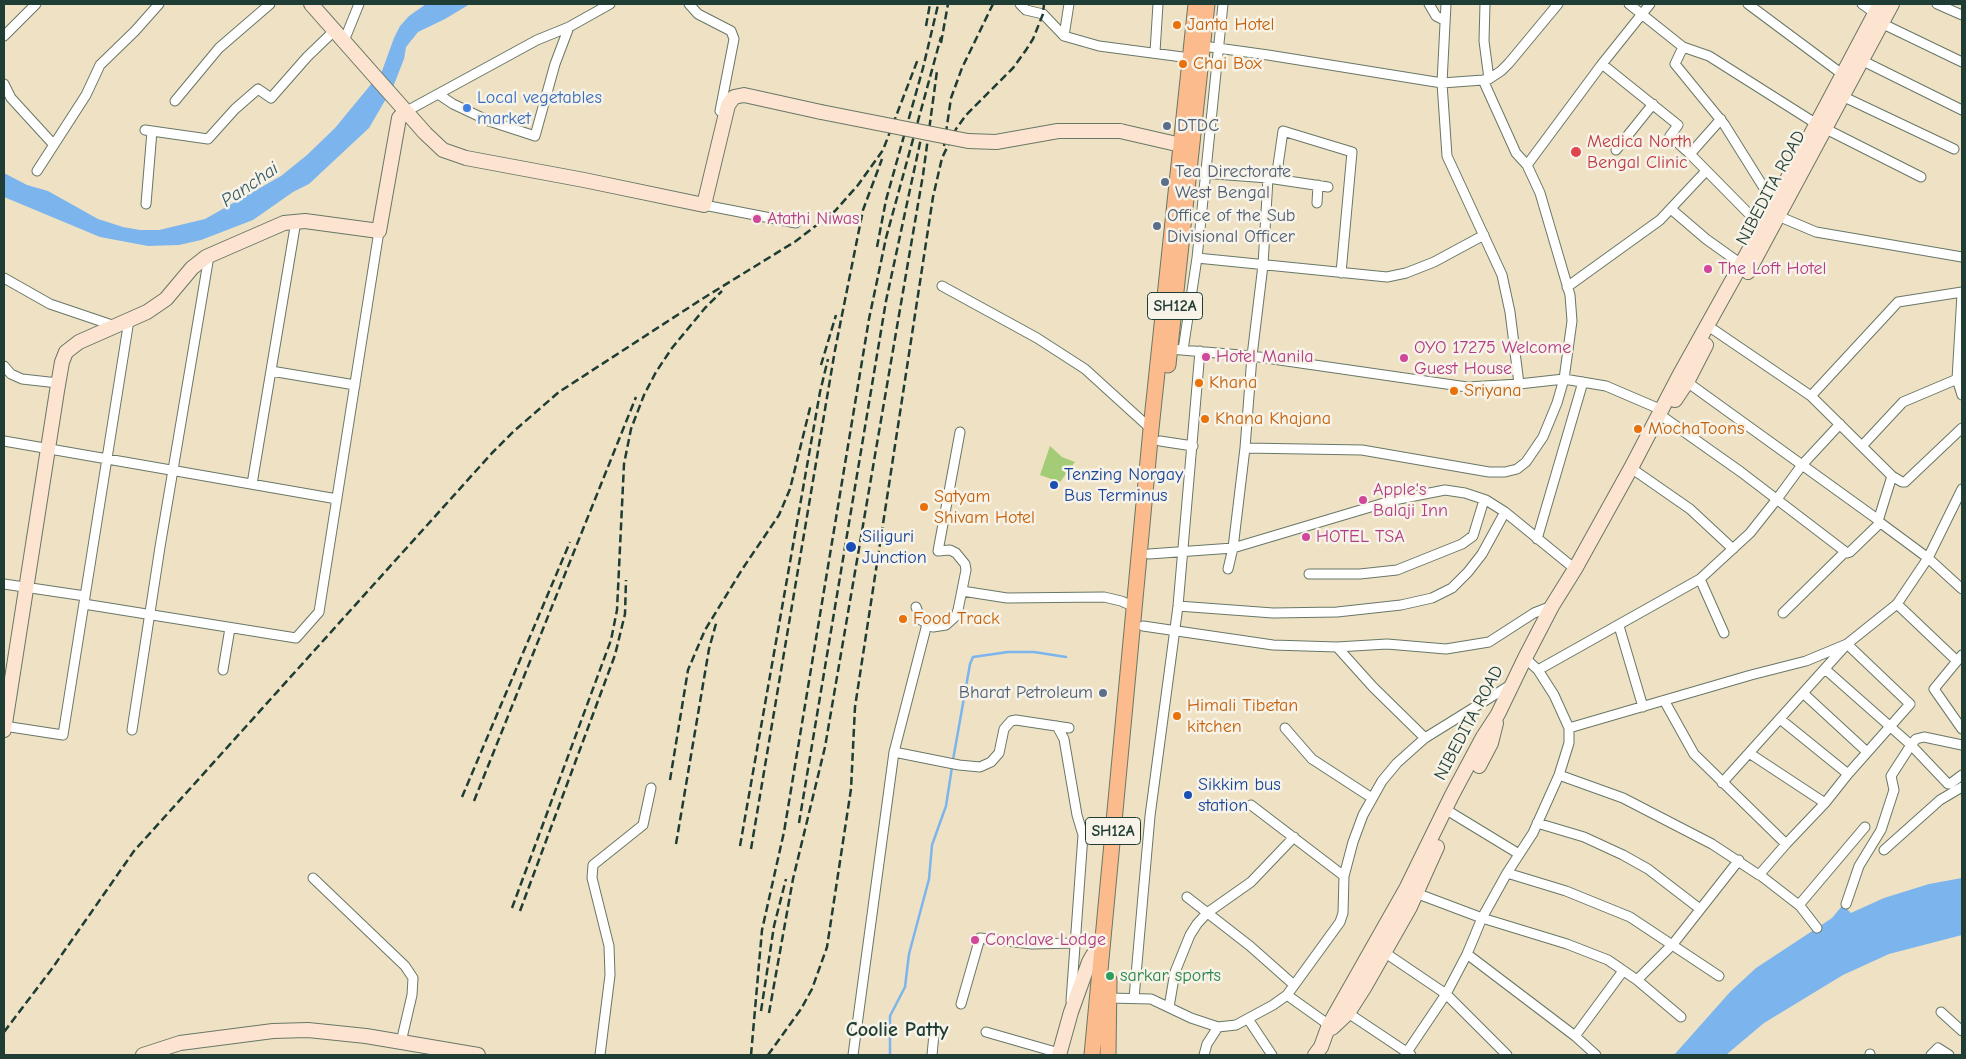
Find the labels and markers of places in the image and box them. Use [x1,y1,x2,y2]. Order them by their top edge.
place label: Janta Hotel [1187,14,1274,36]
marker: Janta Hotel [1171,19,1183,31]
place label: Chai Box [1193,53,1262,75]
marker: Chai Box [1177,58,1189,70]
place label: Local vegetables market [477,87,602,130]
marker: Local vegetables market [461,102,473,114]
place label: DTDC [1177,115,1219,137]
marker: DTDC [1161,120,1173,132]
place label: Medica North Bengal Clinic [1587,131,1692,173]
marker: Medica North Bengal Clinic [1569,145,1583,159]
place label: Tea Directorate West Bengal [1175,161,1291,203]
marker: Tea Directorate West Bengal [1159,176,1171,188]
place label: Office of the Sub Divisional Officer [1167,205,1295,248]
place label: Atathi Niwas [767,208,859,230]
marker: Atathi Niwas [751,213,763,225]
marker: Office of the Sub Divisional Officer [1151,220,1163,232]
place label: The Loft Hotel [1718,258,1826,280]
marker: The Loft Hotel [1702,263,1714,275]
place label: OYO 17275 Welcome Guest House [1414,337,1571,379]
place label: Hotel Manila [1216,346,1314,368]
marker: Hotel Manila [1200,351,1212,363]
marker: OYO 17275 Welcome Guest House [1398,352,1410,364]
place label: Khana [1209,372,1257,394]
marker: Khana [1193,377,1205,389]
place label: Sriyana [1464,380,1521,402]
marker: Sriyana [1448,385,1460,397]
place label: Khana Khajana [1215,408,1331,430]
marker: Khana Khajana [1199,413,1211,425]
place label: MochaToons [1648,418,1744,440]
marker: MochaToons [1632,423,1644,435]
place label: Tenzing Norgay Bus Terminus [1064,464,1183,506]
marker: Tenzing Norgay Bus Terminus [1048,479,1060,491]
place label: Apple's Balaji Inn [1373,479,1448,522]
place label: Satyam Shivam Hotel [934,486,1035,528]
marker: Apple's Balaji Inn [1357,494,1369,506]
marker: Satyam Shivam Hotel [918,501,930,513]
place label: Siliguri Junction [862,526,927,568]
place label: HOTEL TSA [1316,526,1405,548]
marker: HOTEL TSA [1300,531,1312,543]
marker: Siliguri Junction [844,540,858,554]
place label: Food Track [913,608,1000,630]
marker: Food Track [897,613,909,625]
place label: Bharat Petroleum [959,682,1093,704]
marker: Bharat Petroleum [1097,687,1109,699]
place label: Himali Tibetan kitchen [1187,695,1298,738]
marker: Himali Tibetan kitchen [1171,710,1183,722]
place label: Sikkim bus station [1198,774,1281,816]
marker: Sikkim bus station [1182,789,1194,801]
place label: Conclave Lodge [985,929,1106,951]
marker: Conclave Lodge [969,934,981,946]
place label: sarkar sports [1120,965,1221,987]
marker: sarkar sports [1104,970,1116,982]

